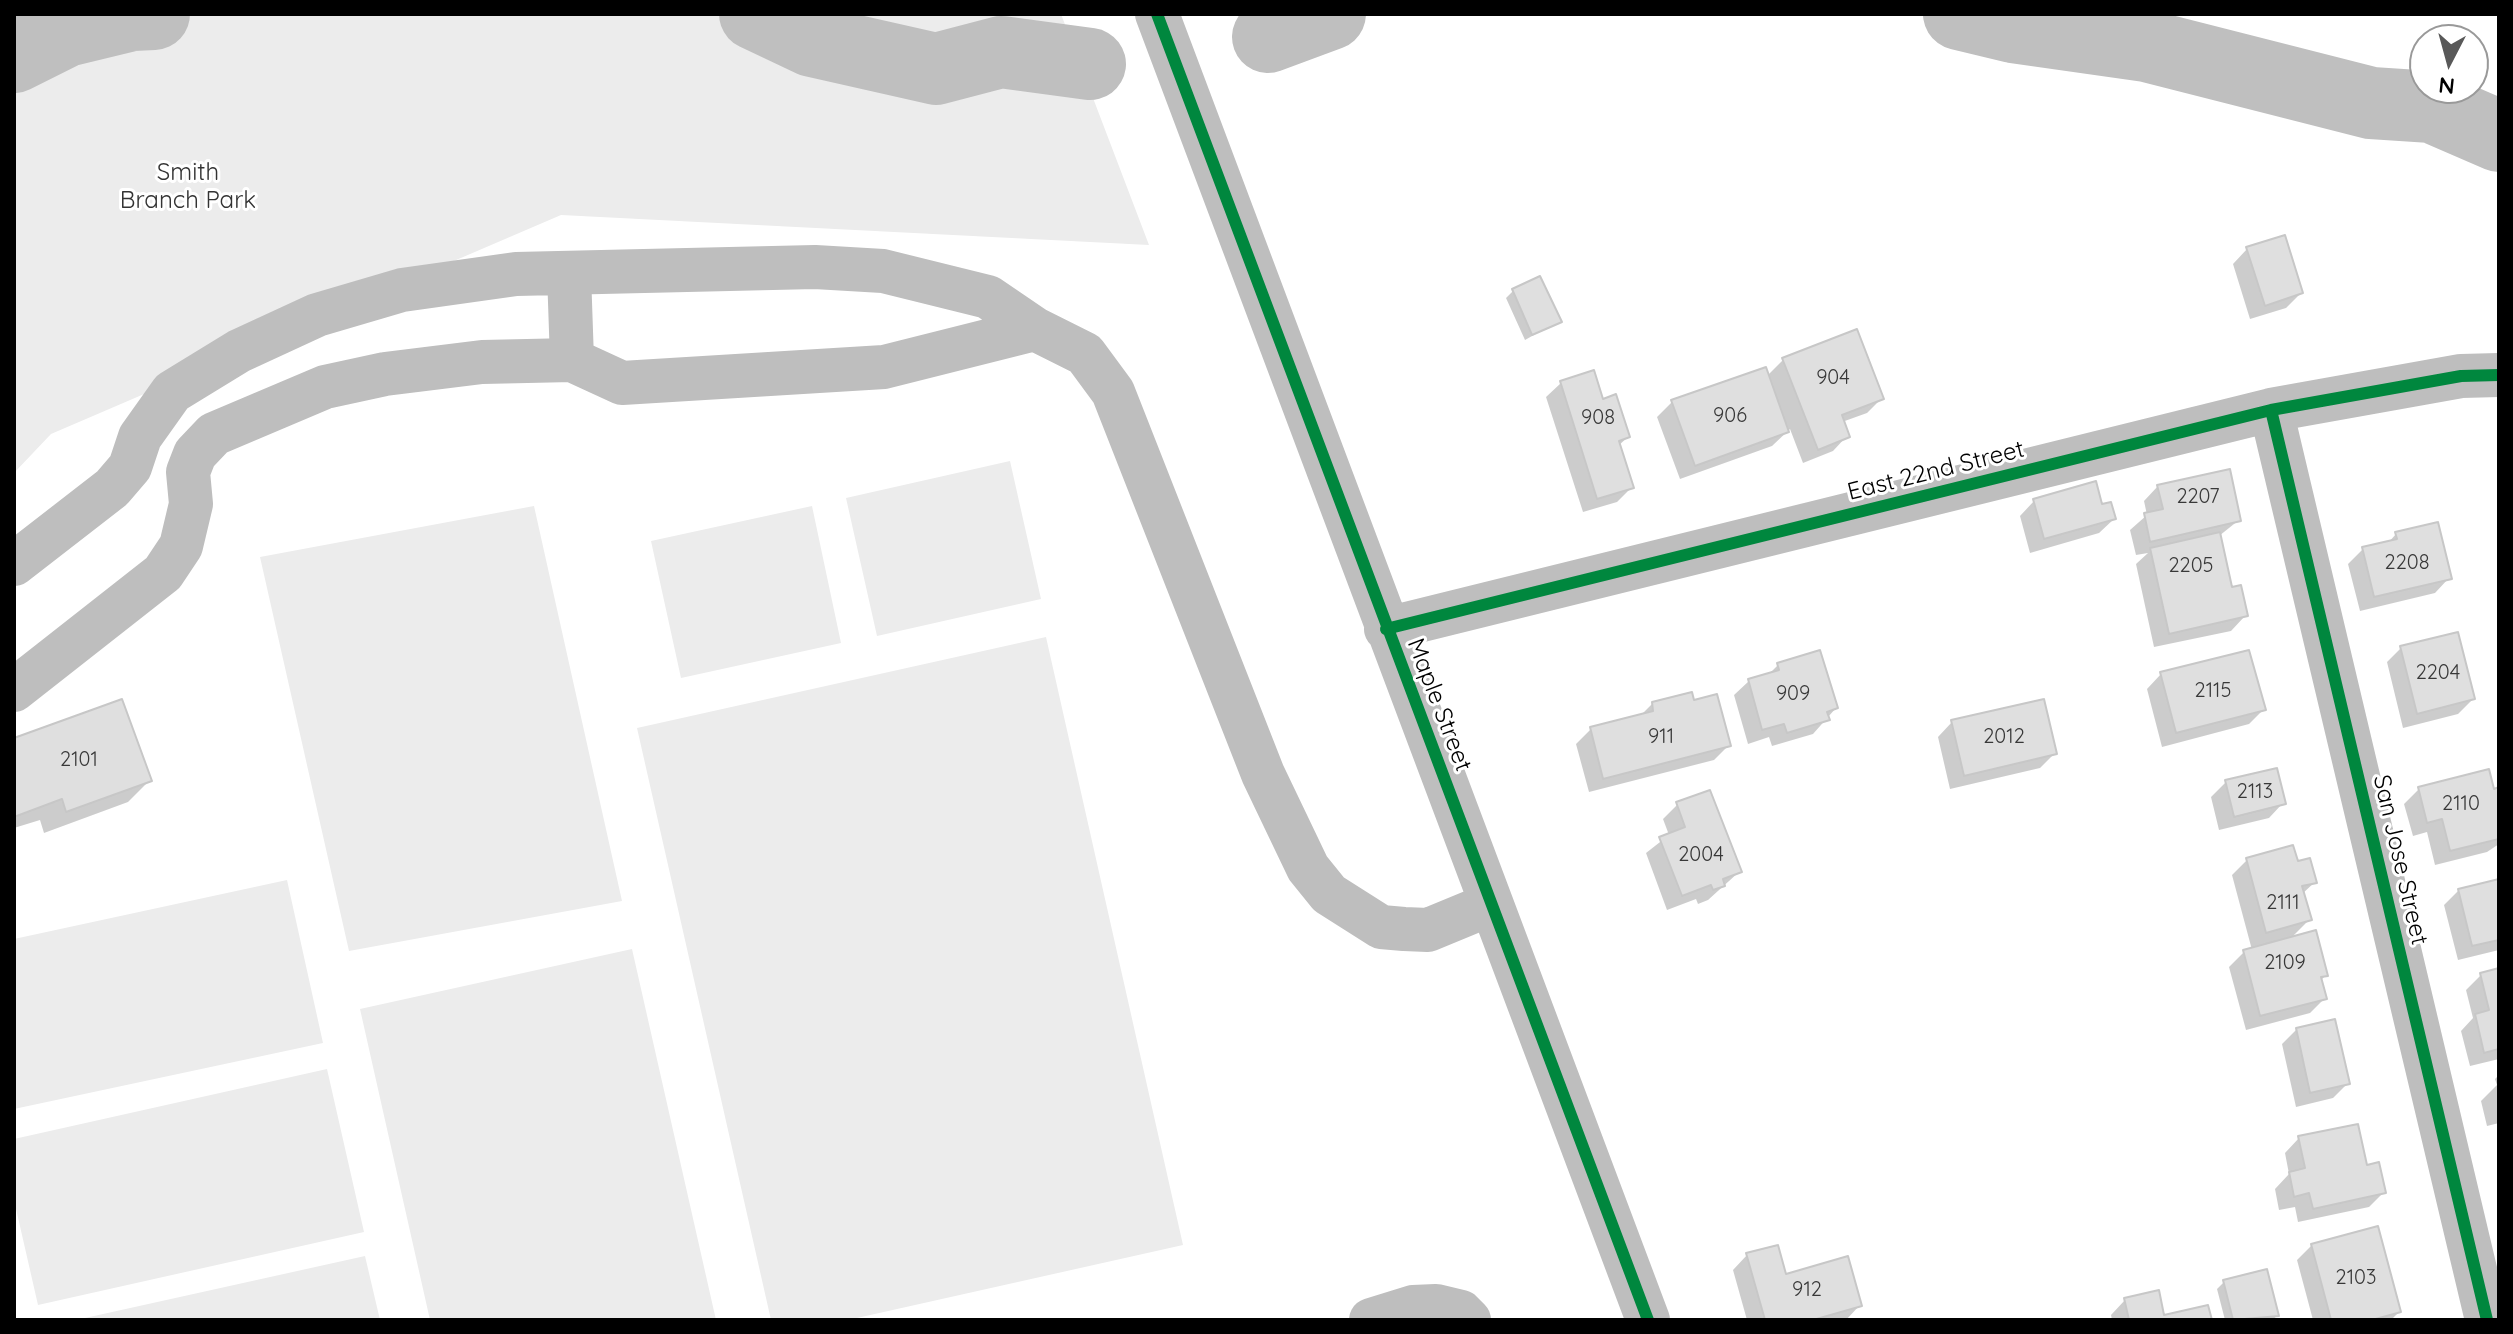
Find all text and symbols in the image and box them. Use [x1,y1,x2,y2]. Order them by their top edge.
north arrow [2409,24,2489,104]
text: N [2437,71,2456,101]
park label: Smith Branch Park [120,159,256,215]
house number: 904 [1816,366,1850,390]
house number: 906 [1713,404,1747,428]
house number: 908 [1581,406,1615,430]
street label: East 22nd Street [1845,435,2027,507]
house number: 2207 [2176,485,2220,509]
house number: 2208 [2385,551,2429,575]
house number: 2205 [2169,554,2213,578]
street label: Maple Street [1400,635,1478,775]
house number: 2204 [2416,661,2460,685]
house number: 2115 [2195,679,2231,703]
house number: 909 [1776,682,1810,706]
house number: 911 [1648,725,1674,749]
house number: 2012 [1983,725,2025,749]
house number: 2101 [60,748,98,772]
street label: San Jose Street [2366,772,2434,948]
house number: 2113 [2237,780,2273,804]
house number: 2110 [2442,792,2480,816]
house number: 2004 [1678,843,1724,867]
house number: 2111 [2266,891,2300,915]
house number: 2109 [2264,951,2306,975]
house number: 2103 [2336,1266,2376,1290]
house number: 912 [1792,1278,1822,1302]

